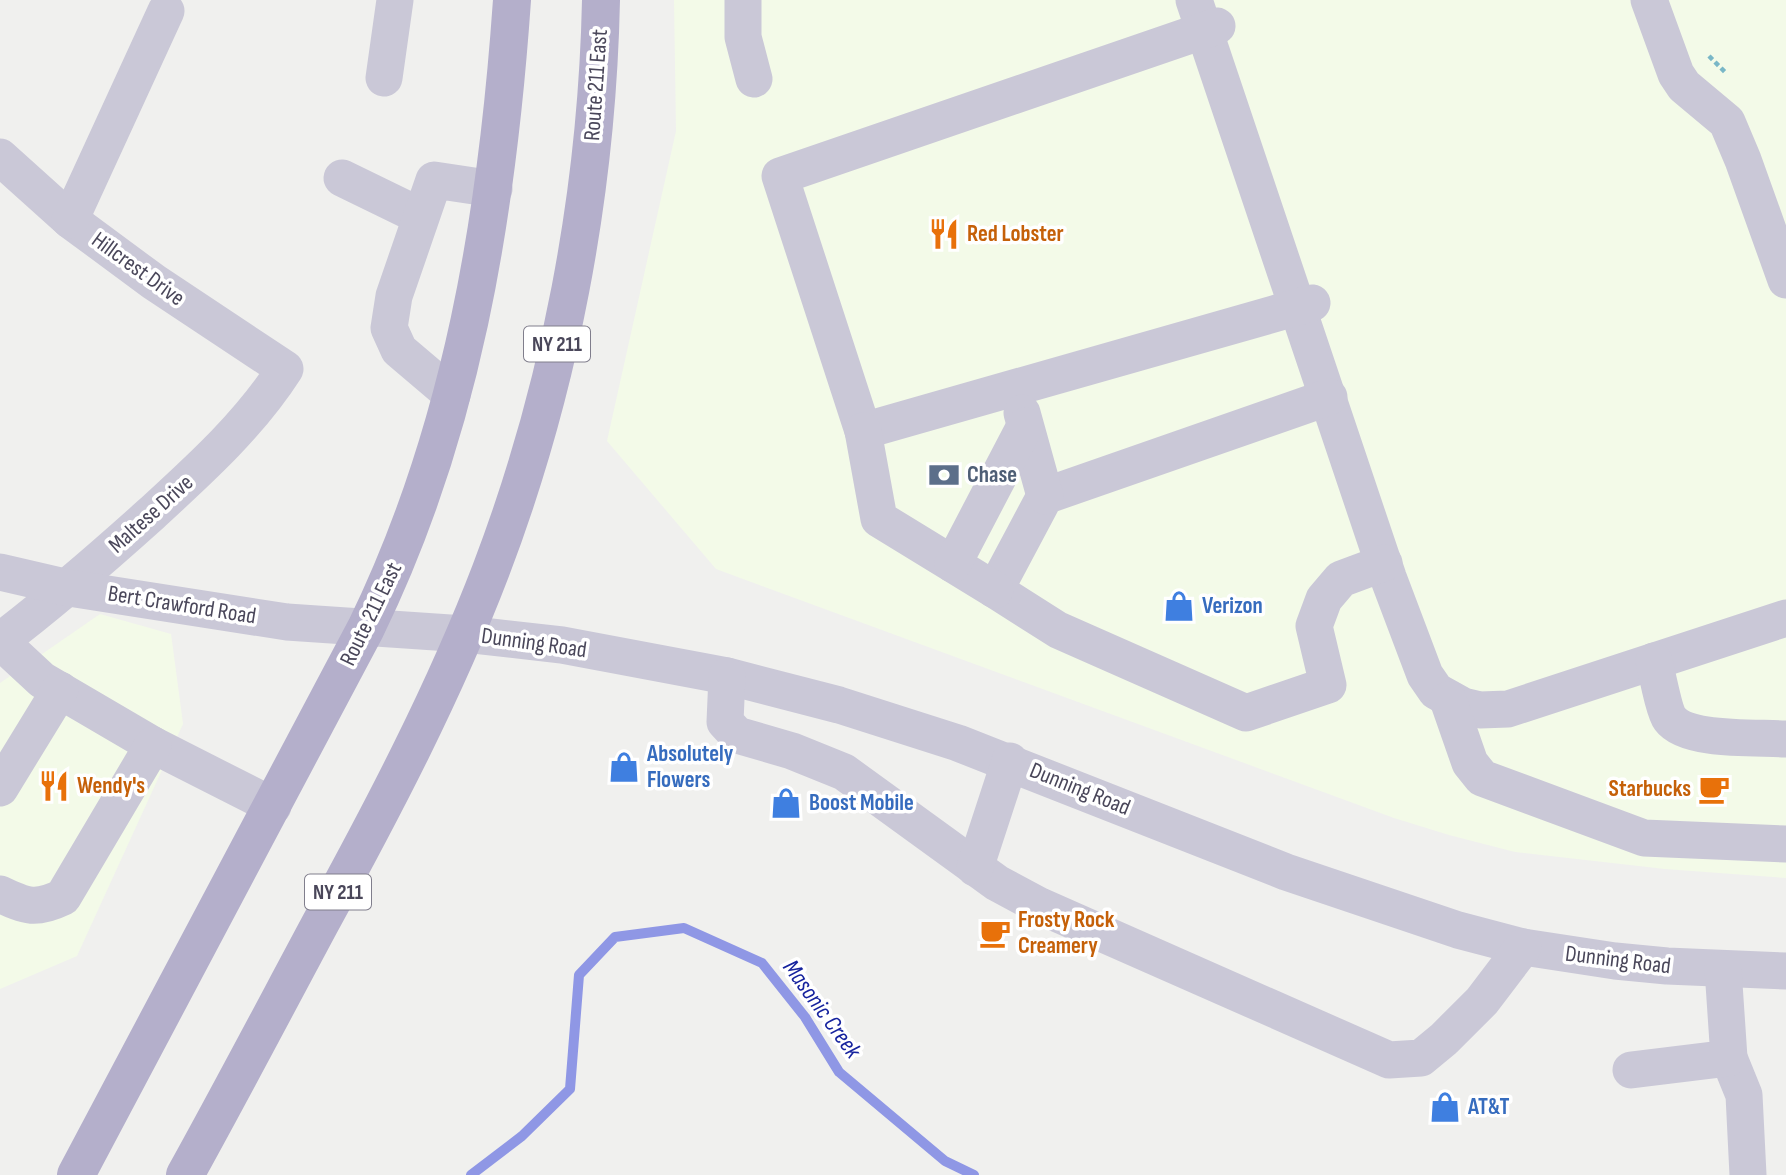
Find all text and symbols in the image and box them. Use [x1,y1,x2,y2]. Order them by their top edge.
street label: Route 211 East [578,28,614,142]
restaurant icon: Red Lobster [927,217,961,251]
place label: Red Lobster [967,220,1064,248]
street label: Hillcrest Drive [86,226,190,312]
road number: NY 211 [524,326,590,362]
bank icon: Chase [927,458,961,492]
place label: Chase [967,461,1017,489]
street label: Maltese Drive [103,469,199,559]
street label: Route 211 East [334,558,408,670]
street label: Bert Crawford Road [106,579,258,631]
shop icon: Verizon [1162,589,1196,623]
place label: Verizon [1202,592,1263,620]
street label: Dunning Road [480,622,588,664]
place label: Absolutely Flowers [646,740,734,794]
shop icon: Absolutely Flowers [607,750,641,784]
street label: Dunning Road [1026,756,1134,822]
restaurant icon: Wendy's [37,769,71,803]
place label: Wendy's [77,772,145,800]
cafe icon: Starbucks [1697,772,1731,806]
place label: Starbucks [1609,775,1691,803]
shop icon: Boost Mobile [769,786,803,820]
place label: Boost Mobile [809,789,914,817]
road number: NY 211 [305,874,371,910]
place label: Frosty Rock Creamery [1018,906,1115,960]
cafe icon: Frosty Rock Creamery [978,916,1012,950]
street label: Dunning Road [1564,940,1672,980]
water label: Masonic Creek [777,954,868,1065]
shop icon: AT&T [1428,1090,1462,1124]
place label: AT&T [1467,1093,1509,1121]

